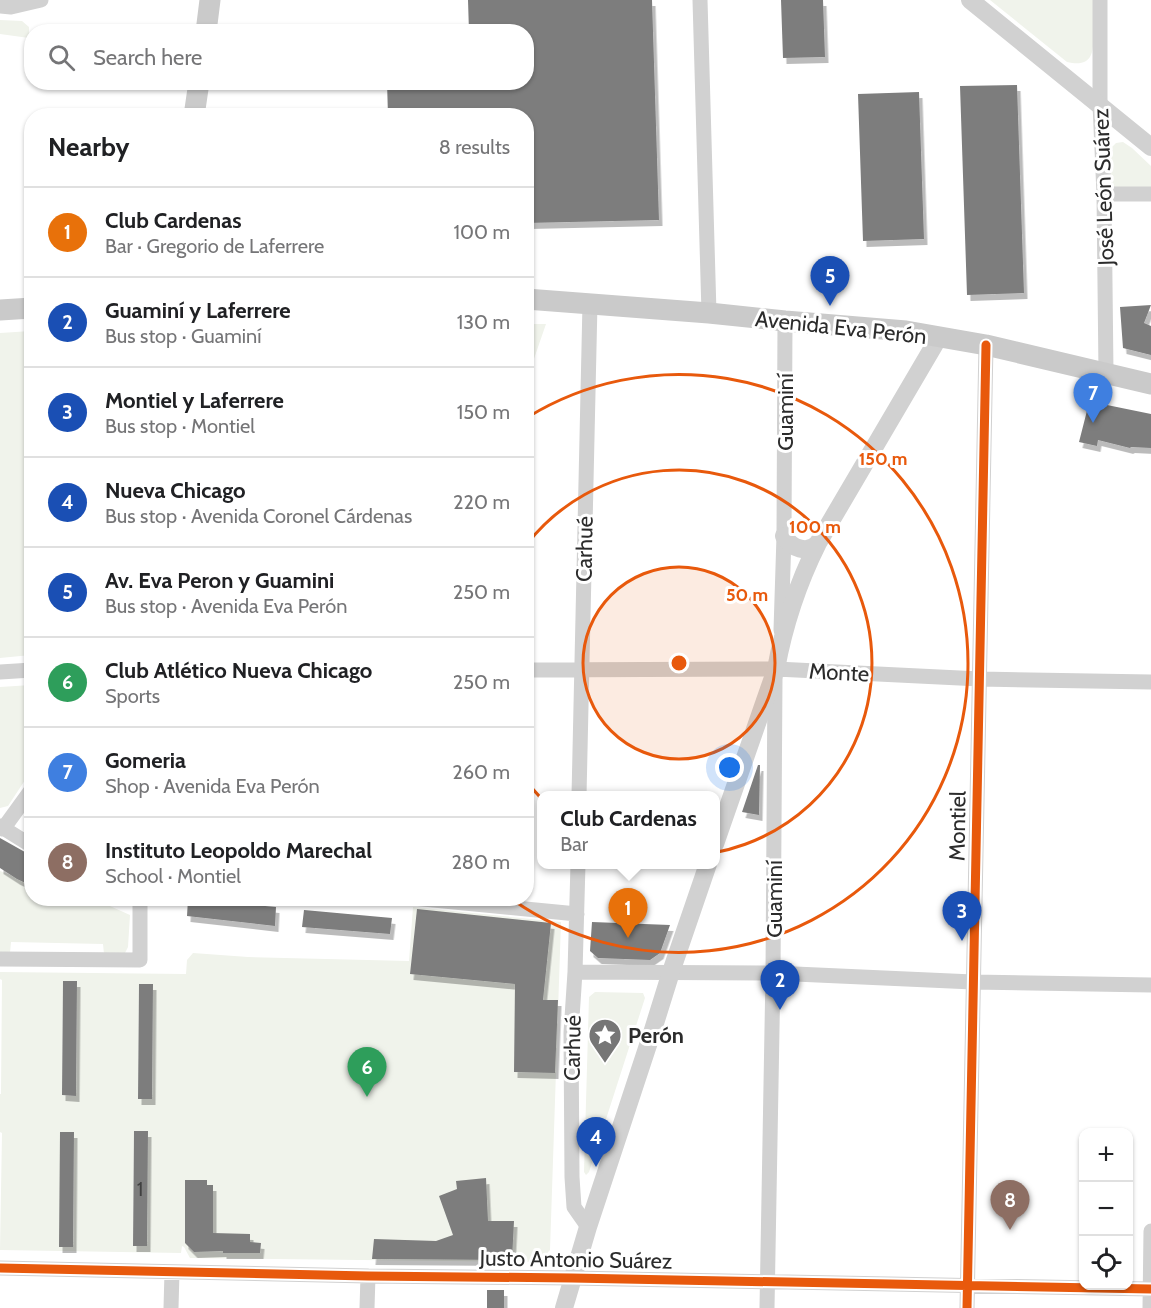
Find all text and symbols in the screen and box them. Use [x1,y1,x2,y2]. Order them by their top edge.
search box [24,24,534,90]
icon: search [45,41,78,74]
text: Search here [93,44,202,71]
street label: José León Suárez [1087,108,1120,267]
text: Nearby [48,131,129,163]
text: 8 results [439,135,510,159]
text: Club Cardenas [105,207,241,234]
text: 1 [64,220,71,244]
text: 100 m [454,220,510,244]
text: Bar · Gregorio de Laferrere [105,234,324,258]
pin: 5 [810,256,850,306]
text: Guaminí y Laferrere [105,297,291,324]
street label: Avenida Eva Perón [754,305,928,350]
text: 2 [62,310,73,334]
text: 130 m [457,310,510,334]
text: Bus stop · Guaminí [105,324,262,348]
street label: Guaminí [772,373,799,451]
pin: 7 [1074,374,1112,423]
text: Montiel y Laferrere [105,387,284,414]
text: 3 [62,400,73,424]
text: 150 m [457,400,510,424]
text: Bus stop · Montiel [105,414,255,438]
text: 150 m [859,448,907,470]
text: Nueva Chicago [105,477,246,504]
text: 4 [61,490,74,514]
text: 220 m [453,490,510,514]
text: Bus stop · Avenida Coronel Cárdenas [105,504,412,528]
street label: Carhué [570,516,599,582]
text: 100 m [789,516,841,538]
text: Av. Eva Peron y Guamini [105,567,334,594]
text: 5 [62,580,73,604]
text: 250 m [453,580,510,604]
text: 50 m [726,584,768,606]
text: Bus stop · Avenida Eva Perón [105,594,347,618]
centre of rings [669,653,689,673]
text: Club Atlético Nueva Chicago [105,657,372,684]
street label: Monte [808,657,870,688]
text: 6 [62,670,73,694]
text: 250 m [453,670,510,694]
text: Sports [105,684,160,708]
text: Gomeria [105,747,186,774]
your location [715,753,744,782]
text: 7 [62,760,73,784]
text: 260 m [452,760,510,784]
text: Shop · Avenida Eva Perón [105,774,320,798]
street label: Montiel [943,790,972,861]
popup [537,791,720,869]
text: Club Cardenas [560,805,697,832]
text: Bar [560,832,588,856]
text: Instituto Leopoldo Marechal [105,837,372,864]
text: 8 [61,850,74,874]
text: 280 m [451,850,510,874]
street label: Guaminí [761,860,788,938]
text: School · Montiel [105,864,241,888]
pin: 1 [608,888,648,938]
pin: 3 [942,892,982,941]
pin: 2 [760,960,800,1010]
street label: Carhué [558,1015,587,1081]
place icon: Perón [587,1017,623,1064]
place label: Perón [628,1022,684,1049]
pin: 6 [348,1048,386,1097]
pin: 4 [576,1118,616,1167]
map controls [1079,1128,1133,1290]
button: + [1079,1128,1133,1182]
house number: 1 [137,1177,143,1201]
pin: 8 [990,1180,1030,1230]
button: − [1079,1182,1133,1236]
button: locate [1079,1236,1133,1290]
street label: Justo Antonio Suárez [478,1244,673,1275]

